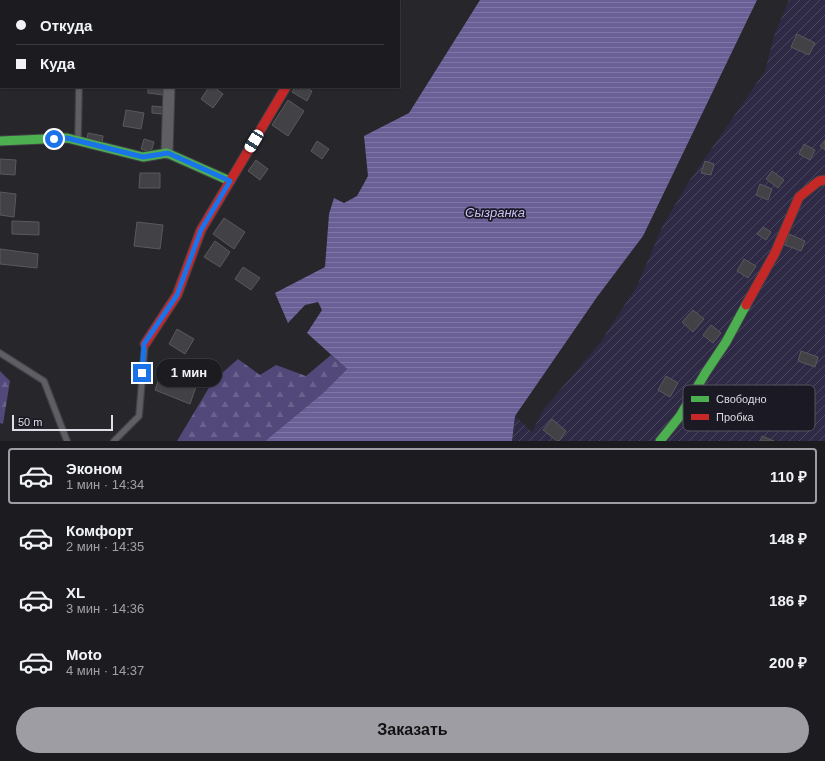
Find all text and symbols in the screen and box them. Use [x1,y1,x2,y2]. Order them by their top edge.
text: Откуда [40,17,92,34]
text: Куда [40,55,75,72]
car [243,128,265,154]
route start [45,130,63,148]
water label: Сызранка [465,205,525,220]
callout: 1 мин [156,359,222,387]
route end [133,364,151,382]
text: 1 мин [171,365,207,380]
legend [683,385,815,431]
text: Свободно [716,393,767,405]
text: Пробка [716,411,754,423]
scale bar [12,413,113,432]
text: 50 m [18,416,42,428]
icon: car [18,458,54,494]
text: Эконом [66,460,122,477]
text: 110 ₽ [770,468,807,485]
text: 1 мин · 14:34 [66,477,144,492]
icon: car [18,520,54,556]
text: Комфорт [66,522,133,539]
text: 148 ₽ [769,530,807,547]
text: 2 мин · 14:35 [66,539,144,554]
icon: car [18,582,54,618]
text: XL [66,584,85,601]
text: 186 ₽ [769,592,807,609]
text: 3 мин · 14:36 [66,601,144,616]
icon: car [18,644,54,680]
text: Moto [66,646,102,663]
text: 200 ₽ [769,654,807,671]
text: 4 мин · 14:37 [66,663,144,678]
button: Заказать [16,707,809,753]

